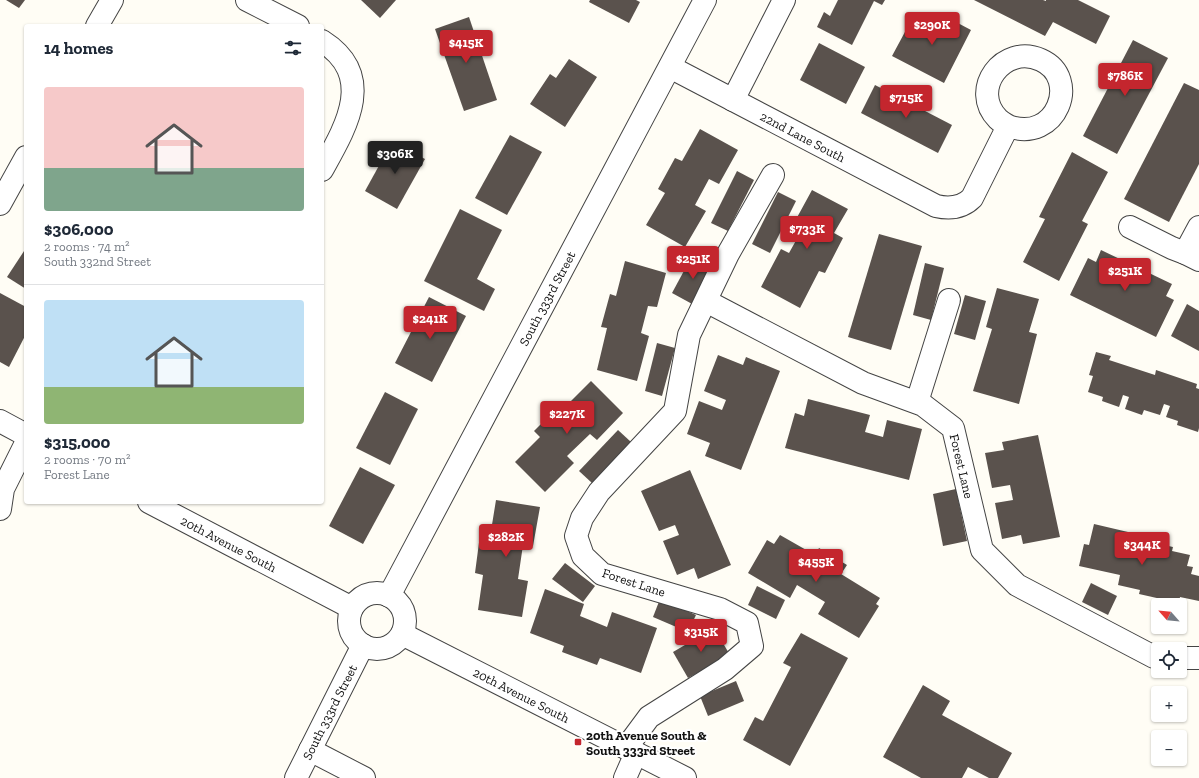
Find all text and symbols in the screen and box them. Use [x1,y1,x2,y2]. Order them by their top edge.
pin: $290K [904,12,960,46]
text: $290K [914,17,950,32]
pin: $415K [438,30,494,64]
text: $415K [449,35,483,50]
icon: filters [282,37,304,59]
text: 14 homes [44,38,113,58]
pin: $786K [1097,63,1153,97]
text: $786K [1107,68,1143,83]
pin: $715K [878,85,934,119]
text: $715K [889,90,923,105]
street label: 22nd Lane South [758,109,848,166]
icon: home [138,113,210,185]
pin: $306K [367,141,423,175]
text: $306K [377,146,413,161]
pin: $733K [779,216,835,250]
text: $306,000 [44,219,113,239]
text: $733K [789,221,825,236]
text: 2 rooms · 74 m² [44,239,130,254]
pin: $251K [665,246,721,280]
street label: South 333rd Street [516,249,579,348]
text: $251K [676,251,710,266]
text: South 332nd Street [44,254,151,269]
pin: $251K [1097,258,1153,292]
text: $251K [1108,263,1142,278]
pin: $241K [402,306,458,340]
text: $241K [413,311,447,326]
icon: home [138,326,210,398]
pin: $227K [539,401,595,435]
text: $227K [549,406,585,421]
text: $315,000 [44,432,110,452]
street label: Forest Lane [947,433,976,500]
text: 2 rooms · 70 m² [44,452,130,467]
text: Forest Lane [44,467,110,482]
street label: 20th Avenue South [178,513,280,576]
pin: $282K [478,524,534,558]
text: $282K [488,529,524,544]
pin: $344K [1114,532,1170,566]
text: $344K [1124,537,1160,552]
pin: $455K [788,549,844,583]
text: $455K [798,554,834,569]
street label: Forest Lane [600,565,667,600]
north arrow [1151,598,1187,634]
map controls [1151,598,1187,766]
pin: $315K [673,619,729,653]
text: $315K [684,624,718,639]
button: locate [1151,642,1187,678]
street label: South 333rd Street [299,662,360,762]
street label: 20th Avenue South [471,665,572,726]
button: + [1151,686,1187,722]
place label: 20th Avenue South & South 333rd Street [586,728,706,758]
button: − [1151,730,1187,766]
marker: 20th Avenue South & South 333rd Street [573,737,583,747]

